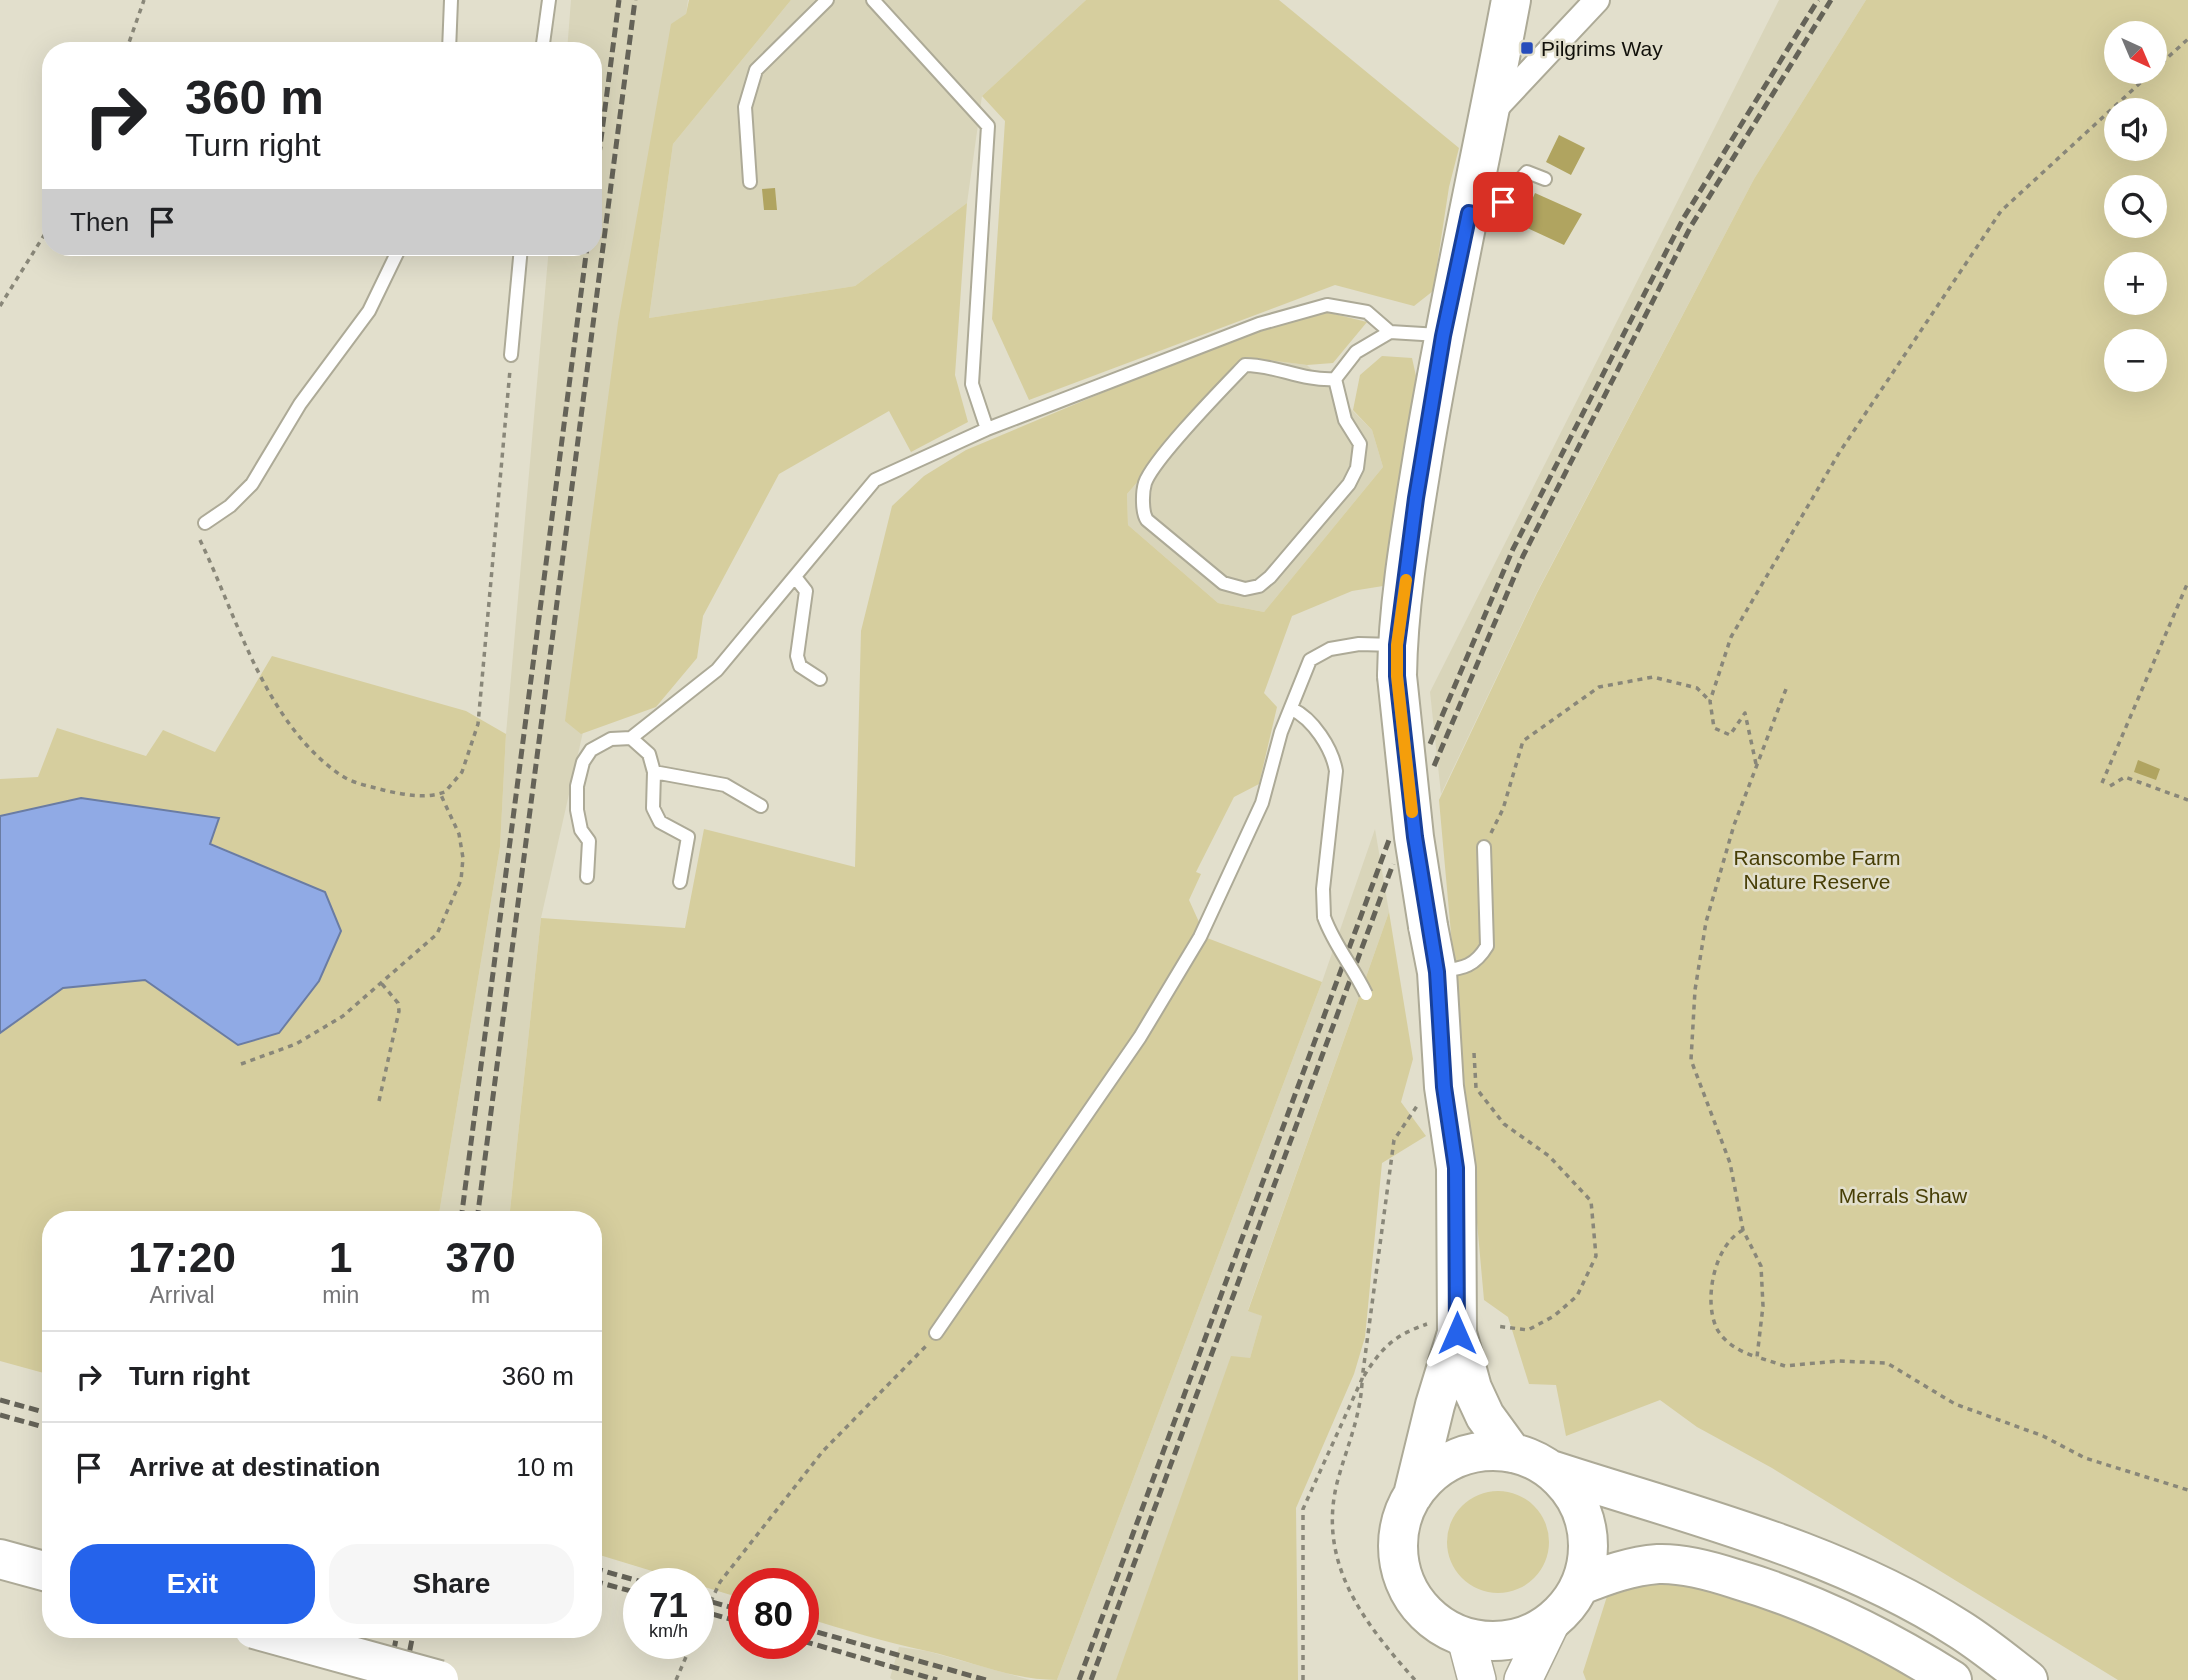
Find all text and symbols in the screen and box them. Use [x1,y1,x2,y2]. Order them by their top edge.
north arrow [2104,21,2166,84]
map controls [2104,21,2167,392]
place label: Pilgrims Way [1541,37,1663,60]
marker: Pilgrims Way [1519,40,1535,56]
icon: right [70,70,161,161]
text: 360 m [185,70,324,124]
button: sound [2104,98,2167,161]
text: Turn right [185,127,321,163]
pin [1473,172,1533,232]
button: search [2104,175,2167,238]
icon: arrive [1484,183,1522,221]
icon: arrive [143,203,181,241]
text: Then [70,207,129,237]
button: + [2104,252,2167,315]
button: − [2104,329,2167,392]
park label: Ranscombe Farm Nature Reserve [1734,846,1900,893]
park label: Merrals Shaw [1839,1184,1968,1207]
text: 17:20 [128,1234,236,1281]
text: 1 [329,1234,352,1281]
text: 370 [446,1234,516,1281]
text: Arrival [149,1282,215,1308]
text: min [322,1282,359,1308]
text: m [471,1282,490,1308]
position arrow [1420,1296,1494,1370]
icon: right [70,1358,108,1396]
text: Turn right [129,1361,250,1391]
text: 360 m [502,1361,574,1391]
icon: arrive [70,1449,108,1487]
text: Arrive at destination [129,1452,380,1482]
text: 10 m [516,1452,574,1482]
button: Exit [70,1544,315,1624]
button: Share [329,1544,574,1624]
speed limit sign: 80 [728,1568,819,1659]
text: 71 [649,1585,688,1624]
text: km/h [649,1621,688,1641]

